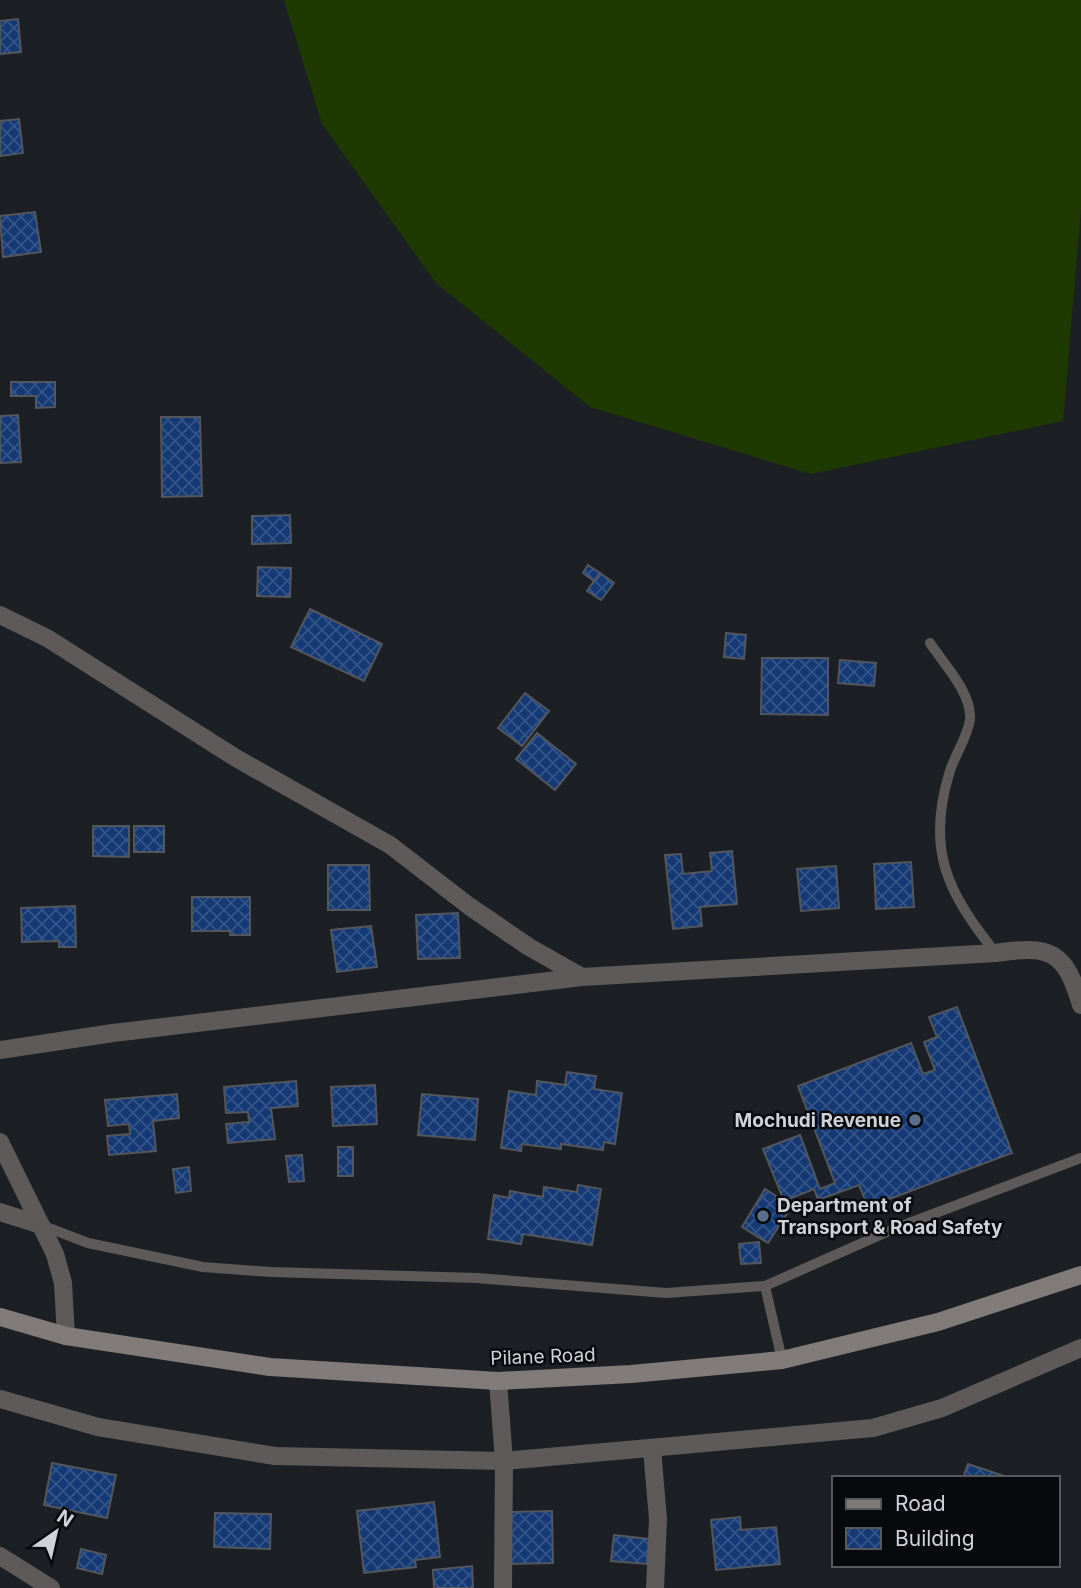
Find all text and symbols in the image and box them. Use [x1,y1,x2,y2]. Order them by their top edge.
place label: Mochudi Revenue [735,1109,901,1132]
marker: Mochudi Revenue [907,1112,923,1128]
place label: Department of Transport & Road Safety [777,1194,1003,1239]
marker: Department of Transport & Road Safety [755,1208,771,1224]
street label: Pilane Road [490,1343,596,1370]
legend [832,1476,1060,1567]
text: Road [895,1491,946,1516]
north arrow [21,1497,91,1567]
text: N [53,1505,78,1532]
text: Building [895,1526,975,1551]

